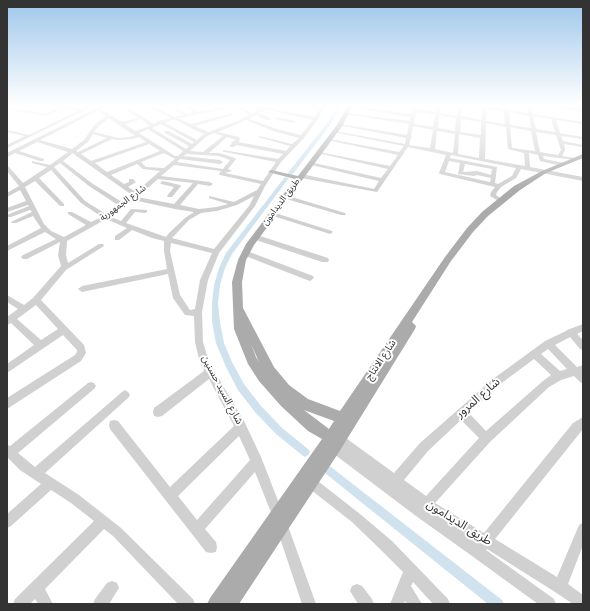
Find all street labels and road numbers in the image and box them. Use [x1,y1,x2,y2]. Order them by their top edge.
street label: طريق الديدامون [260,176,302,228]
street label: شارع الجمهورية [98,183,148,223]
street label: شارع الانتاج [363,337,399,383]
street label: شارع السيد حسنين [199,353,245,427]
street label: شارع المرور [453,375,503,421]
street label: طريق الديدامون [424,497,494,549]

